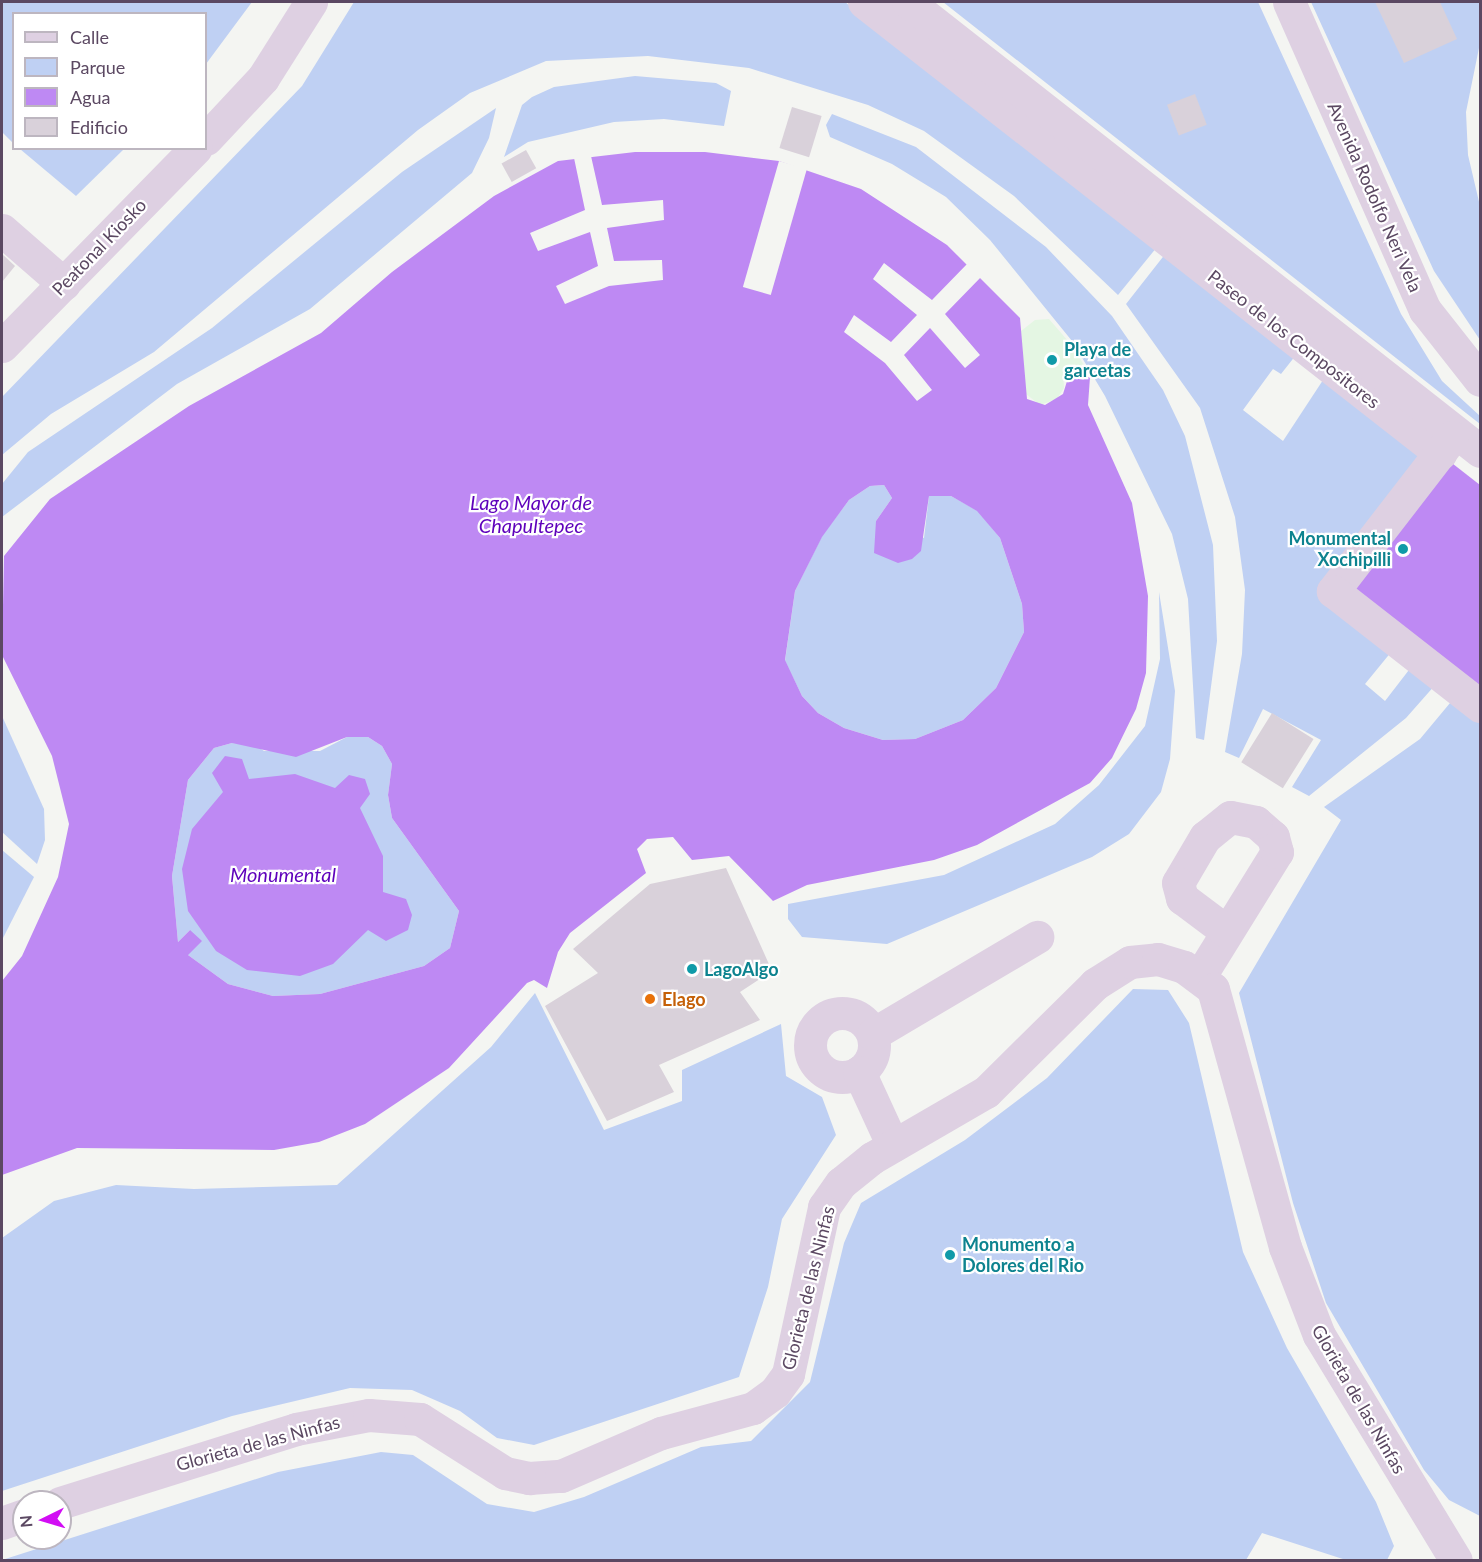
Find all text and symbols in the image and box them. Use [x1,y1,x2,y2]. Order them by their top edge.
legend [12,12,207,150]
text: Calle [70,26,109,48]
text: Parque [70,56,125,78]
text: Agua [70,86,111,108]
street label: Avenida Rodolfo Neri Vela [1323,98,1427,296]
text: Edificio [70,116,128,138]
street label: Peatonal Kiosko [47,194,151,300]
street label: Paseo de los Compositores [1204,265,1384,413]
place label: Playa de garcetas [1064,339,1131,382]
marker: Playa de garcetas [1045,353,1059,367]
water label: Lago Mayor de Chapultepec [470,491,592,538]
place label: Monumental Xochipilli [1289,528,1391,570]
marker: Monumental Xochipilli [1396,542,1410,556]
water label: Monumental [230,862,336,886]
place label: LagoAlgo [704,958,779,980]
marker: LagoAlgo [685,962,699,976]
place label: Elago [662,988,706,1010]
marker: Elago [643,992,657,1006]
street label: Glorieta de las Ninfas [777,1204,839,1372]
place label: Monumento a Dolores del Rio [962,1234,1084,1276]
marker: Monumento a Dolores del Rio [943,1248,957,1262]
street label: Glorieta de las Ninfas [1308,1321,1410,1477]
street label: Glorieta de las Ninfas [174,1411,342,1475]
north arrow [12,1490,72,1550]
text: N [16,1514,36,1528]

